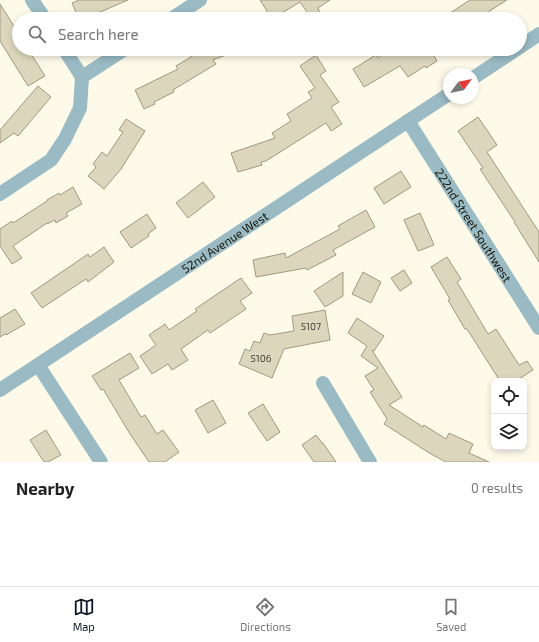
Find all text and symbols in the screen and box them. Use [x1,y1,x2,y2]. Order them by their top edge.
search box [12,12,527,56]
icon: search [26,23,48,45]
text: Search here [58,25,139,43]
north arrow [443,68,479,104]
street label: 222nd Street Southwest [433,165,515,285]
street label: 52nd Avenue West [179,208,271,275]
house number: 5107 [301,320,321,332]
house number: 5106 [250,352,272,364]
map controls [491,378,527,450]
button: locate [491,378,527,414]
button: layers [491,414,527,450]
text: Nearby [16,478,74,498]
text: 0 results [471,480,523,496]
tab: Map [73,596,95,633]
tab: Directions [240,596,291,633]
tab: Saved [436,596,466,633]

